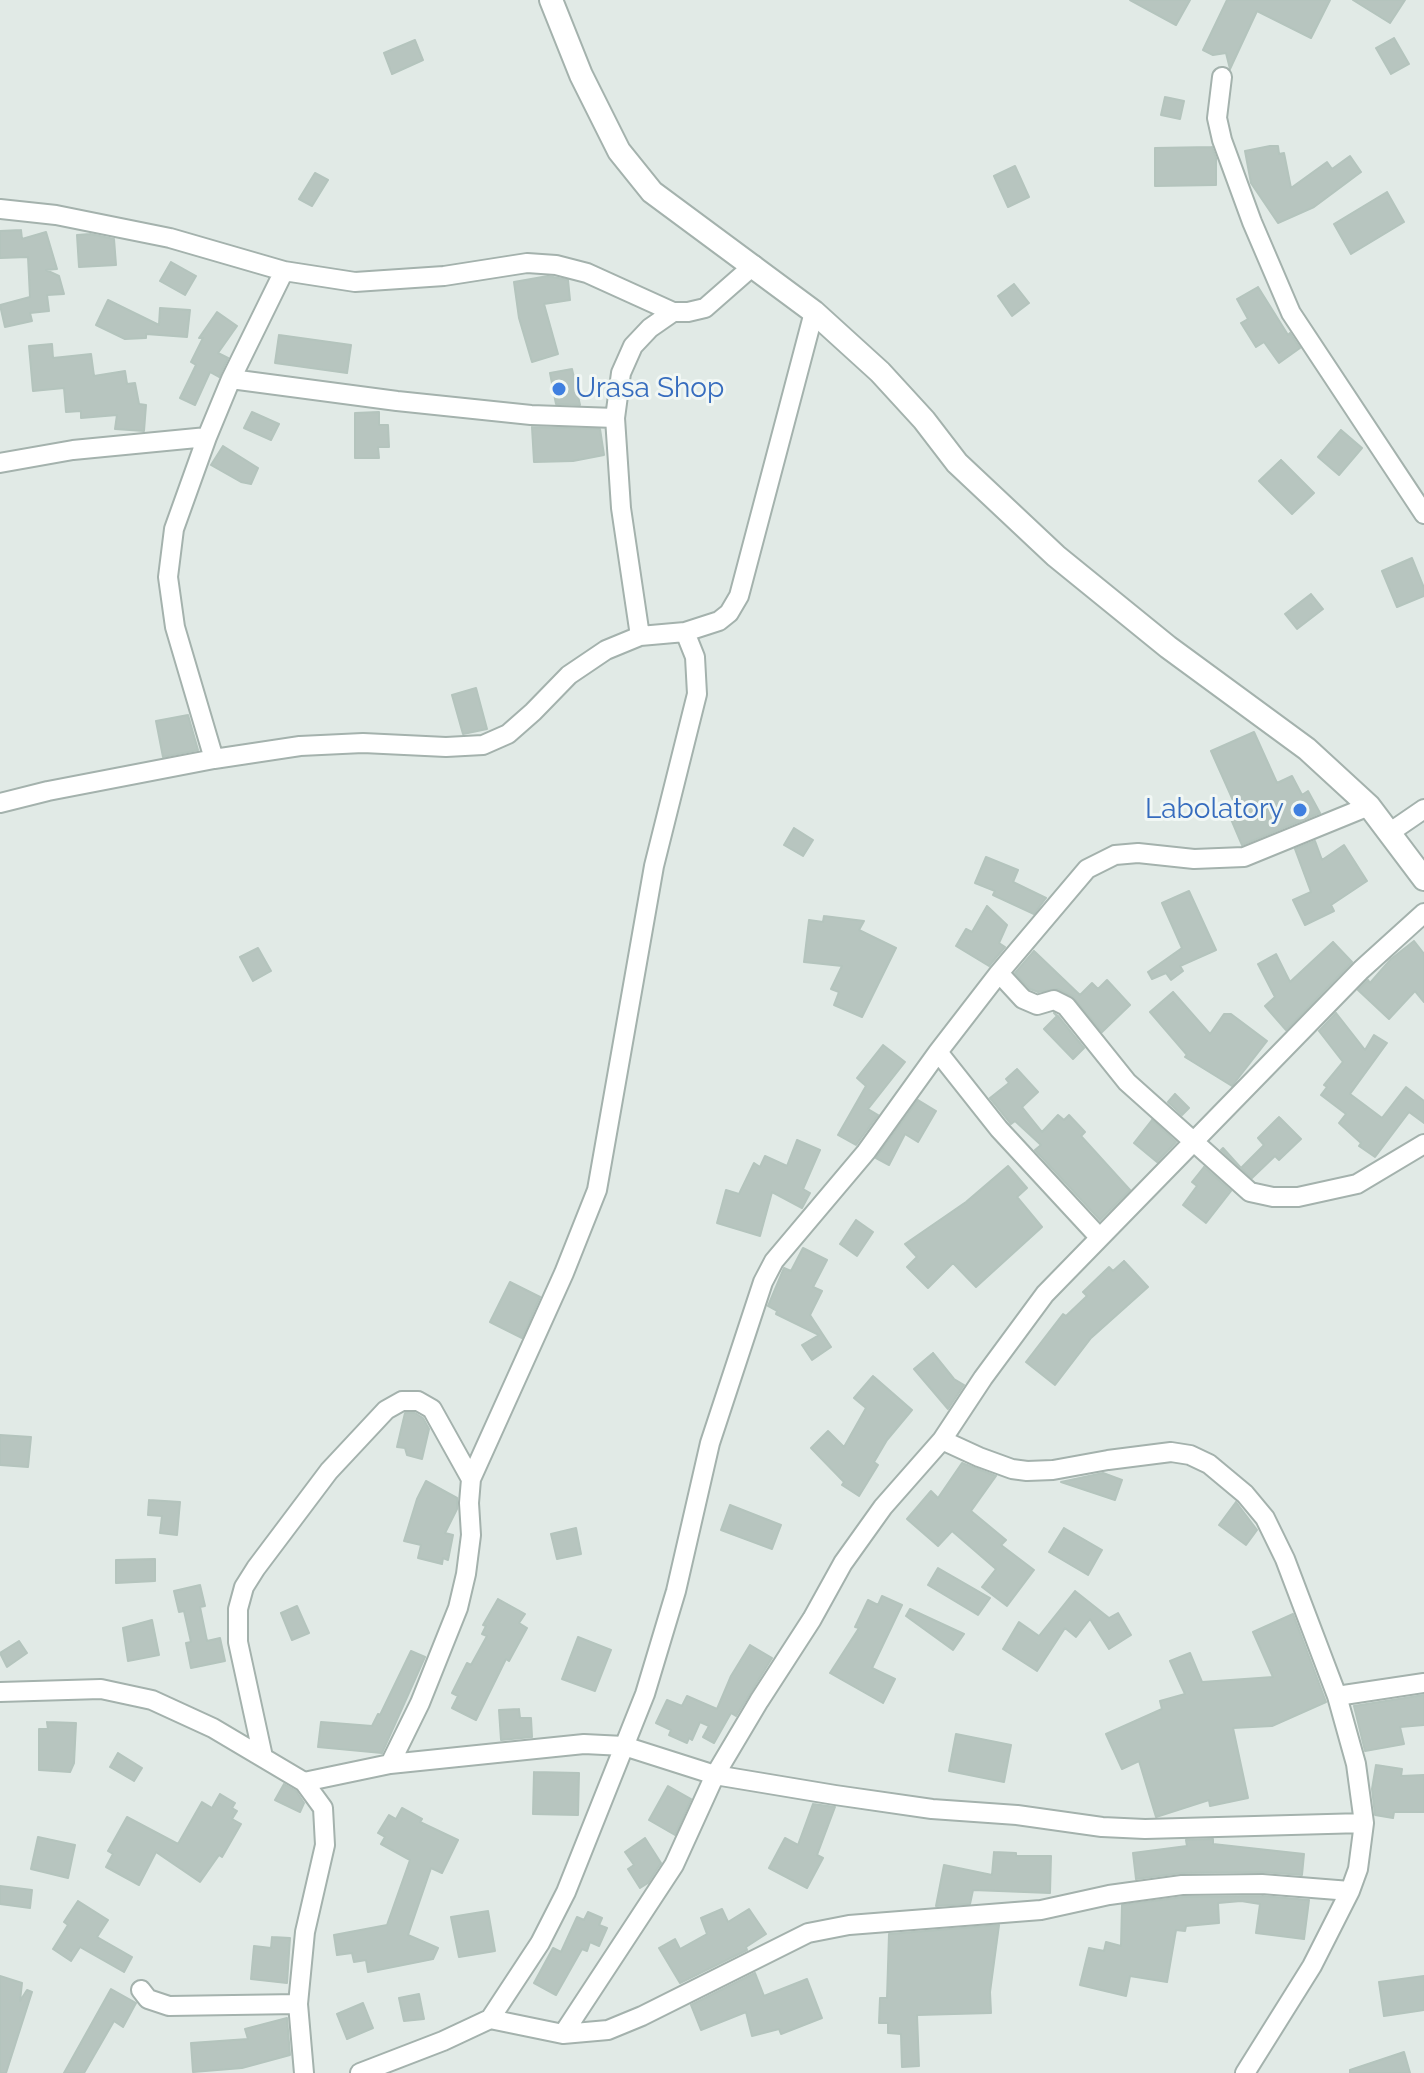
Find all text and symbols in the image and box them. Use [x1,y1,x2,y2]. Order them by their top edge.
place label: Urasa Shop [575,372,724,406]
marker: Urasa Shop [550,380,568,398]
place label: Labolatory [1145,793,1284,827]
marker: Labolatory [1291,801,1309,819]

